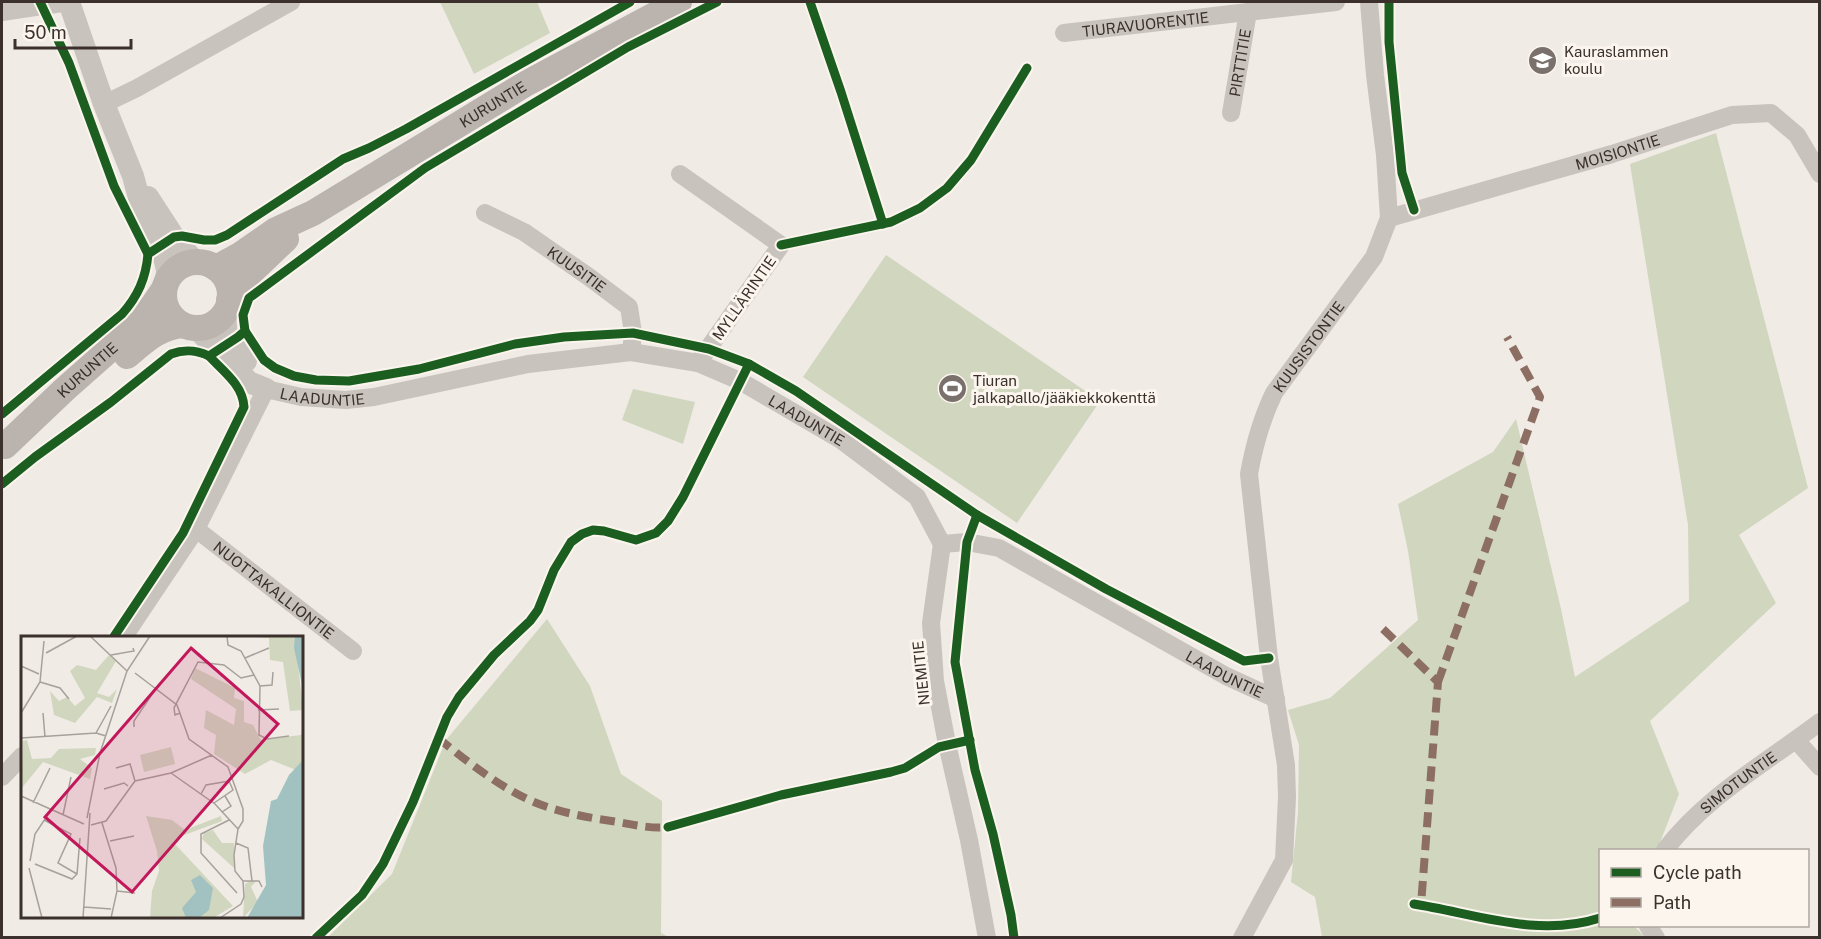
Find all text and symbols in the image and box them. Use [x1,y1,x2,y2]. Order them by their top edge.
street label: TIURAVUORENTIE [1081,8,1210,39]
scale bar [15,12,130,50]
text: 50 m [24,22,67,43]
street label: PIRTTITIE [1225,27,1254,98]
place label: Kauraslammen koulu [1564,43,1668,77]
school or university icon: Kauraslammen koulu [1527,44,1559,76]
street label: KURUNTIE [456,77,529,131]
street label: MOISIONTIE [1573,131,1662,173]
street label: KUUSITIE [544,243,610,295]
street label: MYLLÄRINTIE [708,252,779,343]
street label: KUUSISTONTIE [1269,298,1347,395]
street label: KURUNTIE [53,339,121,401]
place label: Tiuran jalkapallo/jääkiekkokenttä [972,372,1156,406]
sports icon: Tiuran jalkapallo/jääkiekkokenttä [936,373,968,405]
street label: LAADUNTIE [279,384,366,409]
street label: LAADUNTIE [766,391,848,449]
street label: NUOTTAKALLIONTIE [211,538,338,642]
inset map [21,636,303,918]
street label: NIEMITIE [909,640,933,706]
street label: LAADUNTIE [1183,647,1266,701]
street label: SIMOTUNTIE [1696,748,1780,817]
legend [1599,849,1809,927]
text: Cycle path [1653,862,1742,883]
text: Path [1653,892,1691,913]

